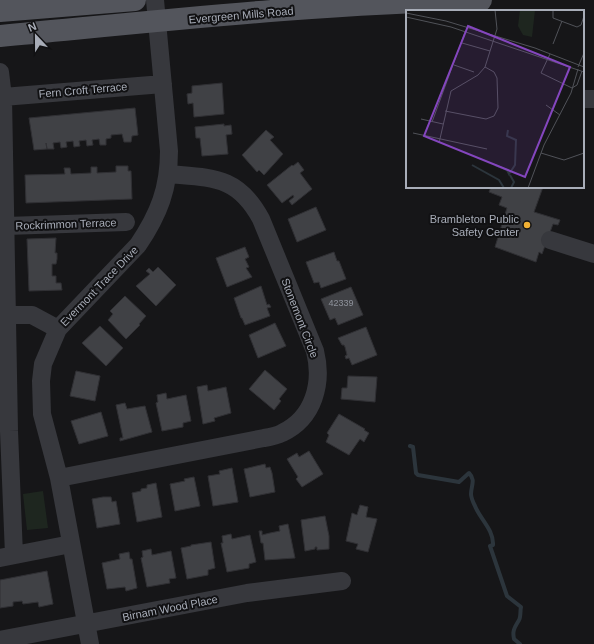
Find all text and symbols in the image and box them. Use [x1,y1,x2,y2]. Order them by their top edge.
street label: Evergreen Mills Road [188,4,294,26]
inset map [406,10,584,188]
north arrow [16,16,56,56]
text: N [26,20,38,34]
street label: Fern Croft Terrace [38,80,128,100]
place label: Brambleton Public Safety Center [430,213,519,238]
street label: Rockrimmon Terrace [15,216,117,232]
marker: Brambleton Public Safety Center [522,220,532,230]
street label: Evermont Trace Drive [58,244,140,328]
street label: Stonemont Circle [279,276,321,360]
house number: 42339 [328,298,354,308]
street label: Birnam Wood Place [121,593,219,623]

